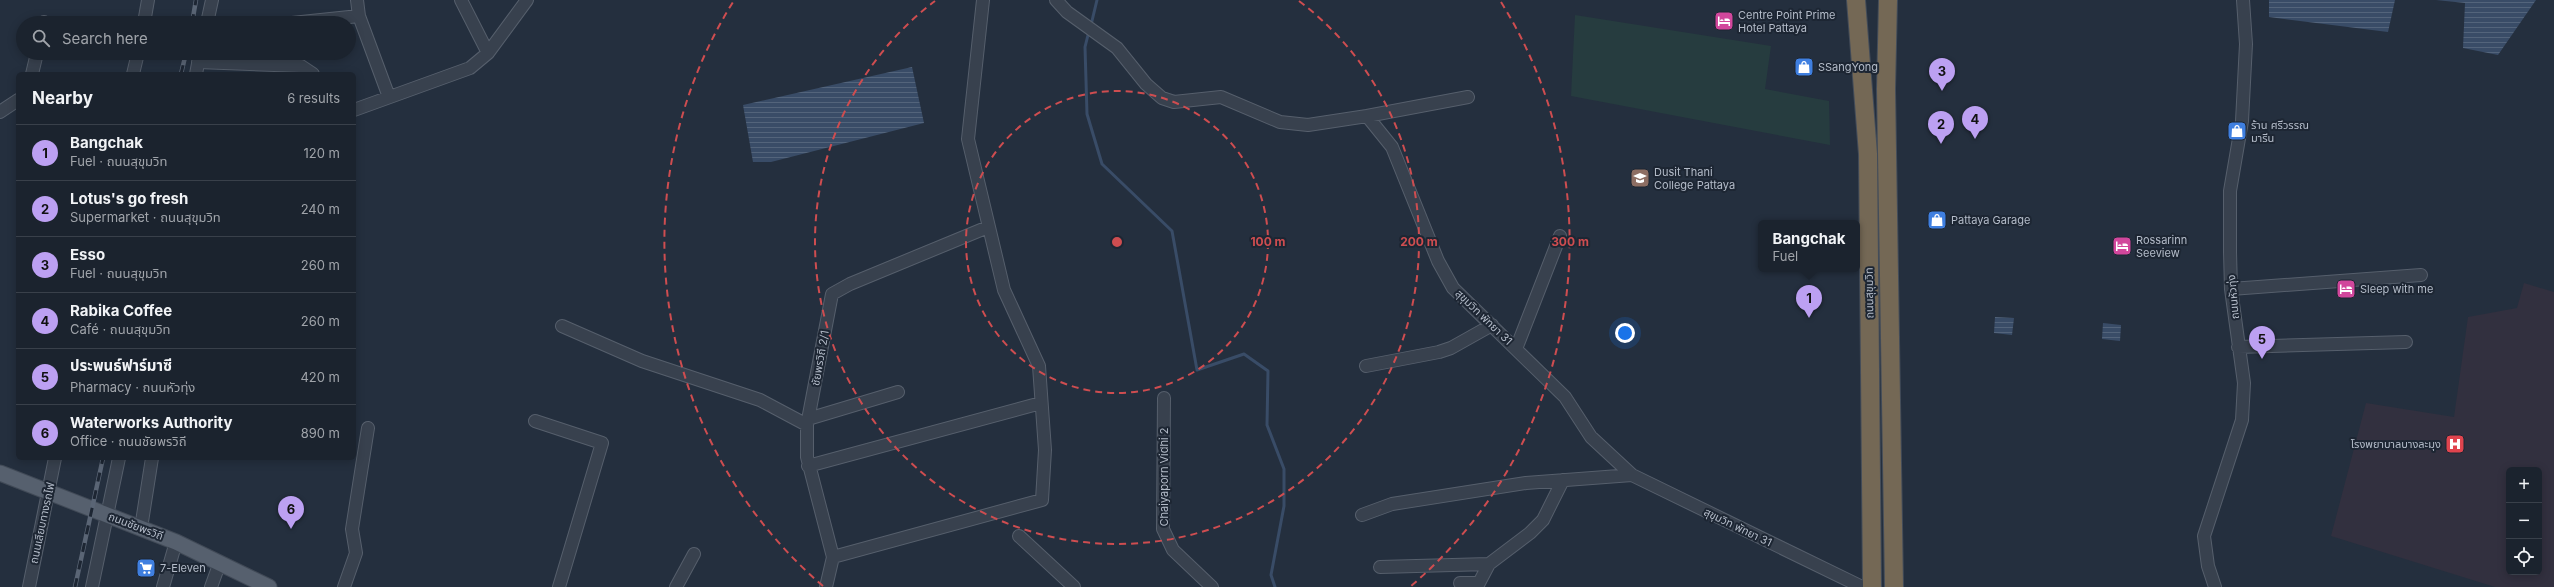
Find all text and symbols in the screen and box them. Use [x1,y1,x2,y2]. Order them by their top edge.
place label: Centre Point Prime Hotel Pattaya [1738,8,1835,35]
hotel icon: Centre Point Prime Hotel Pattaya [1713,10,1735,32]
search box [16,16,356,60]
icon: search [30,27,52,49]
text: Search here [62,29,148,48]
shop icon: SSangYong [1793,56,1815,78]
pin: 3 [1929,58,1955,91]
place label: SSangYong [1818,60,1878,74]
text: Nearby [32,88,93,108]
text: 6 results [287,90,340,106]
pin: 4 [1962,106,1988,139]
pin: 2 [1928,111,1954,144]
place label: ร้าน ศรีวรรณ มารีน [2251,118,2309,145]
shop icon: ร้าน ศรีวรรณ มารีน [2226,120,2248,142]
text: Bangchak [70,133,143,152]
text: 1 [42,145,48,161]
text: 120 m [304,145,340,161]
text: Fuel · ถนนสุขุมวิท [70,153,167,169]
place label: Dusit Thani College Pattaya [1654,165,1735,192]
school or university icon: Dusit Thani College Pattaya [1629,167,1651,189]
text: Lotus's go fresh [70,189,188,208]
text: 2 [41,201,49,217]
text: 240 m [301,201,340,217]
text: Supermarket · ถนนสุขุมวิท [70,209,221,225]
shop icon: Pattaya Garage [1926,209,1948,231]
place label: Pattaya Garage [1951,213,2030,227]
popup [1758,220,1860,272]
text: Bangchak [1772,229,1846,248]
place label: Rossarinn Seeview [2136,233,2187,260]
text: 100 m [1250,234,1286,249]
text: 200 m [1400,234,1438,249]
text: 300 m [1551,234,1589,249]
centre of rings [1110,235,1124,249]
hotel icon: Rossarinn Seeview [2111,235,2133,257]
text: Esso [70,245,105,264]
text: Fuel [1772,248,1798,264]
text: 3 [41,257,49,273]
text: 260 m [301,257,340,273]
text: Fuel · ถนนสุขุมวิท [70,265,167,281]
street label: ถนนสุขุมวิท [1862,267,1876,319]
street label: ถนนหัวทุ่ง [2224,274,2242,320]
hotel icon: Sleep with me [2335,278,2357,300]
place label: Sleep with me [2360,282,2433,296]
pin: 1 [1796,285,1822,318]
street label: สุขุมวิท พัทยา 31 [1453,286,1515,348]
text: Rabika Coffee [70,301,172,320]
text: 4 [41,313,49,329]
text: 260 m [301,313,340,329]
text: Café · ถนนสุขุมวิท [70,321,170,337]
your location [1615,323,1635,343]
pin: 5 [2249,326,2275,359]
street label: ชัยพรวิถี 2/1 [808,329,832,387]
text: ประพนธ์ฟาร์มาซี [70,356,172,375]
text: 5 [41,369,49,385]
text: 420 m [300,369,340,385]
text: Pharmacy · ถนนหัวทุ่ง [70,379,195,395]
text: Waterworks Authority [70,413,232,432]
text: 6 [41,425,49,441]
text: 890 m [301,425,340,441]
street label: Chaiyaporn Vidhi 2 [1157,428,1171,526]
text: Office · ถนนชัยพรวิถี [70,433,187,449]
hospital icon: โรงพยาบาลบางละมุง [2444,433,2466,455]
place label: โรงพยาบาลบางละมุง [2351,437,2441,451]
map controls [2506,467,2542,575]
button: + [2506,467,2542,503]
street label: ถนนเลียบทางรถไฟ [27,481,58,565]
pin: 6 [278,496,304,529]
button: − [2506,503,2542,539]
street label: สุขุมวิท พัทยา 31 [1702,504,1774,550]
street label: ถนนชัยพรวิถี [107,509,165,543]
button: locate [2506,539,2542,575]
supermarket icon: 7-Eleven [135,557,157,579]
place label: 7-Eleven [160,561,206,575]

